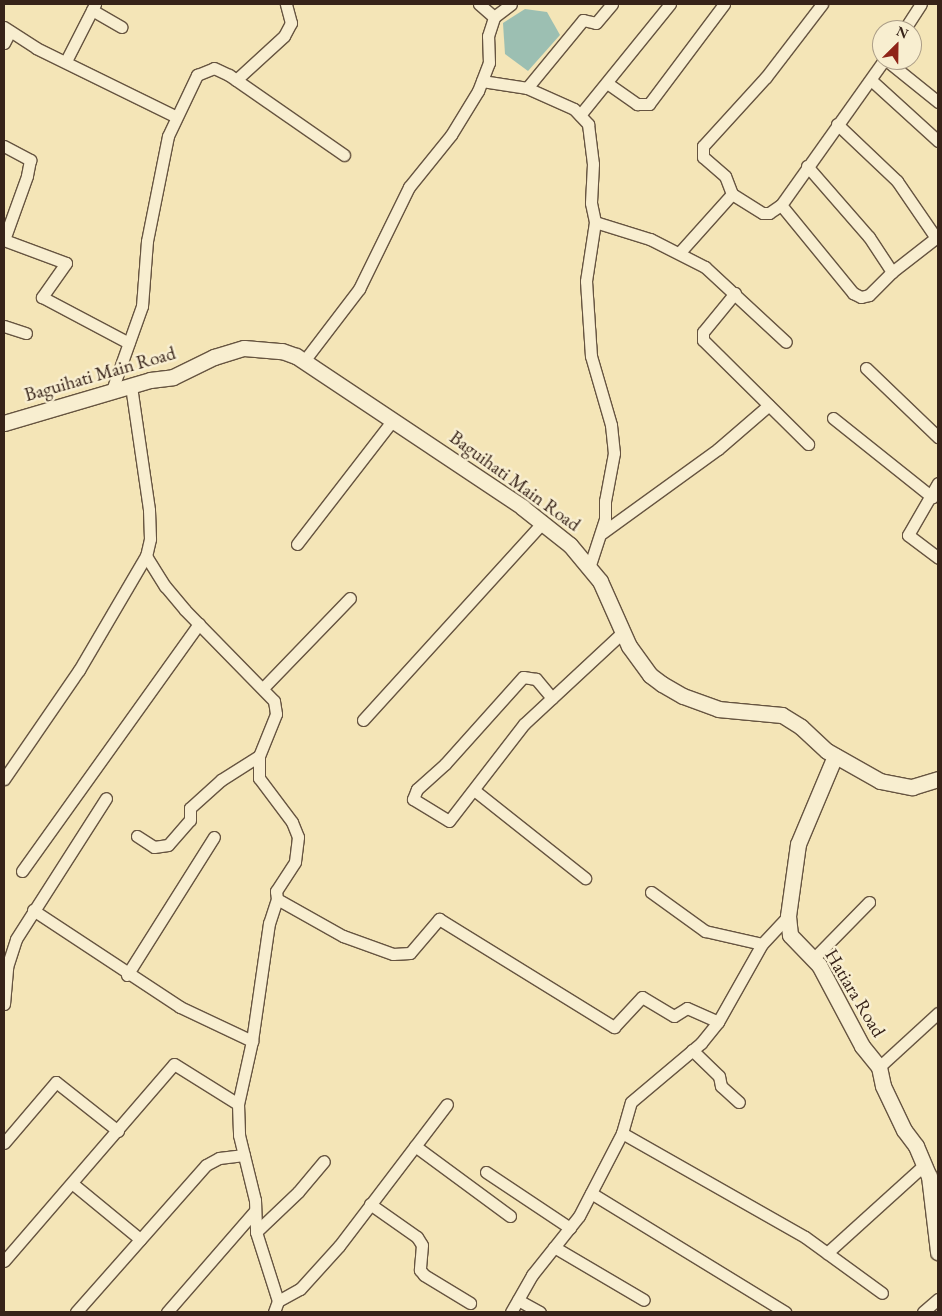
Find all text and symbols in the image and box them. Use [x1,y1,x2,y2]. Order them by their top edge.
north arrow [872,20,922,70]
text: N [894,22,911,43]
street label: Baguihati Main Road [22,342,178,406]
street label: Baguihati Main Road [445,426,585,536]
street label: Hatiara Road [820,945,890,1041]

